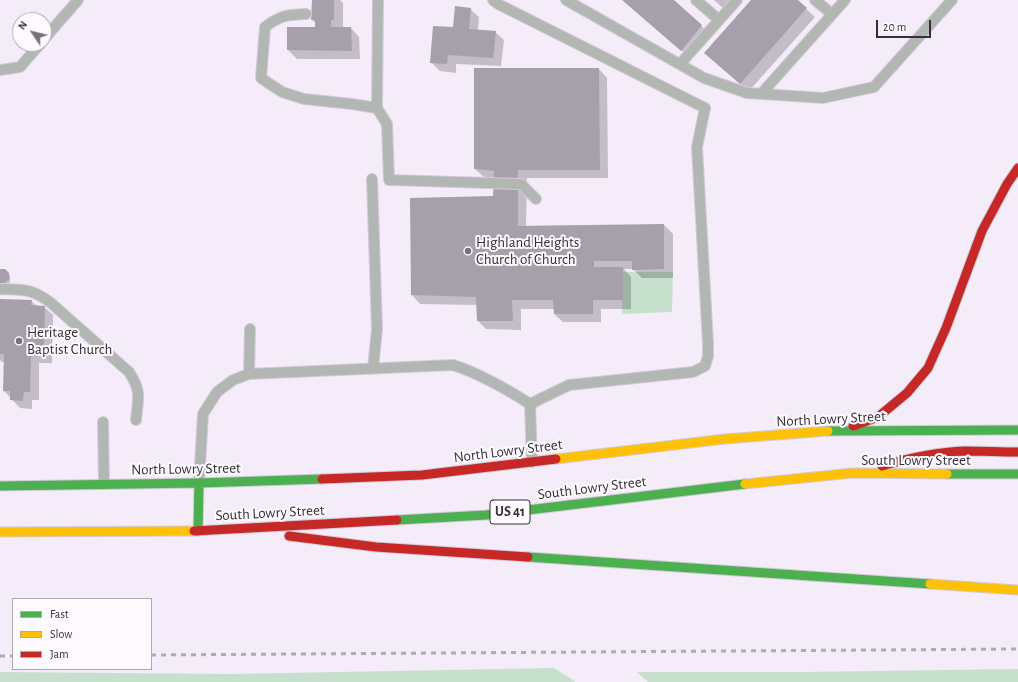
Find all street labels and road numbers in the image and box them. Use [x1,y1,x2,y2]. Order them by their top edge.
street label: North Lowry Street [776,407,886,431]
street label: North Lowry Street [453,435,563,467]
street label: South Lowry Street [861,451,971,469]
street label: North Lowry Street [131,459,241,479]
street label: South Lowry Street [537,472,647,504]
road number: US 41 [490,500,530,524]
street label: South Lowry Street [215,501,325,525]

